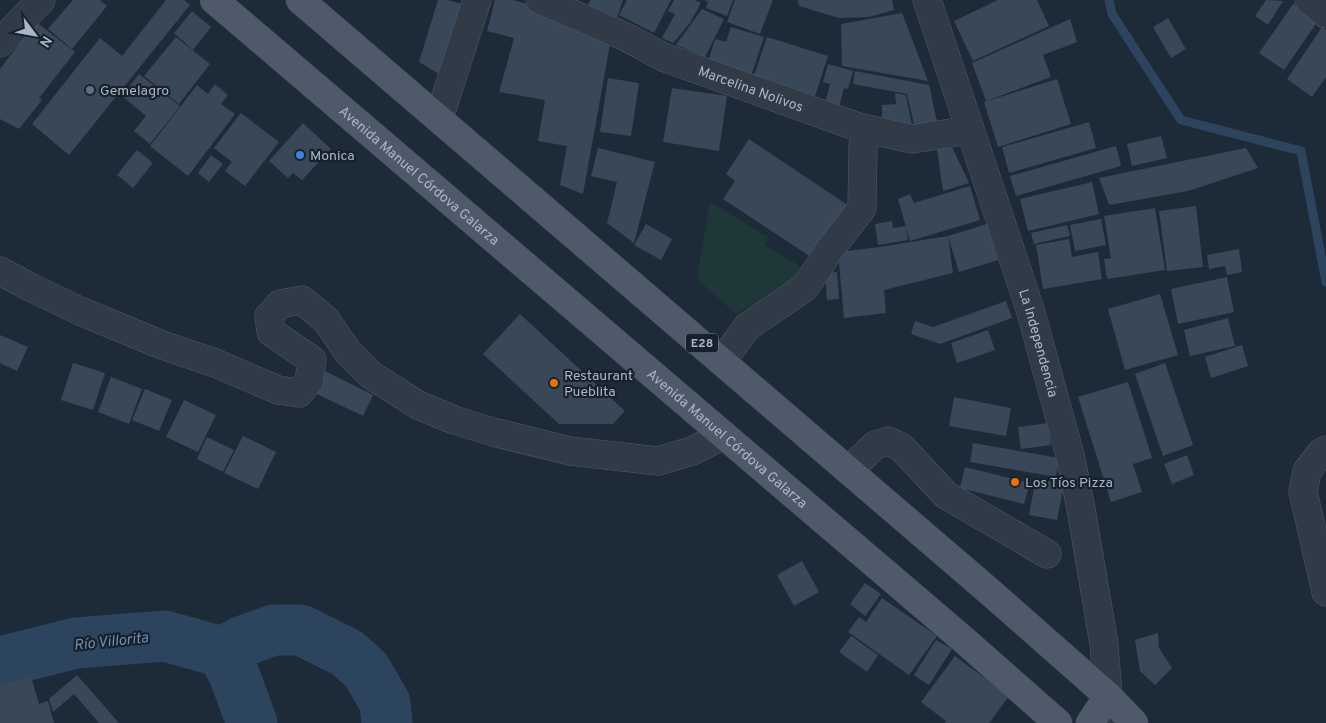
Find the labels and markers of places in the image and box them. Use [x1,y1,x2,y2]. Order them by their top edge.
place label: Gemelagro [100,83,169,100]
marker: Gemelagro [84,84,96,96]
place label: Monica [310,148,355,165]
marker: Monica [294,149,306,161]
place label: Restaurant Pueblita [564,368,633,401]
marker: Restaurant Pueblita [548,377,560,389]
place label: Los Tíos Pizza [1025,475,1113,492]
marker: Los Tíos Pizza [1009,476,1021,488]

